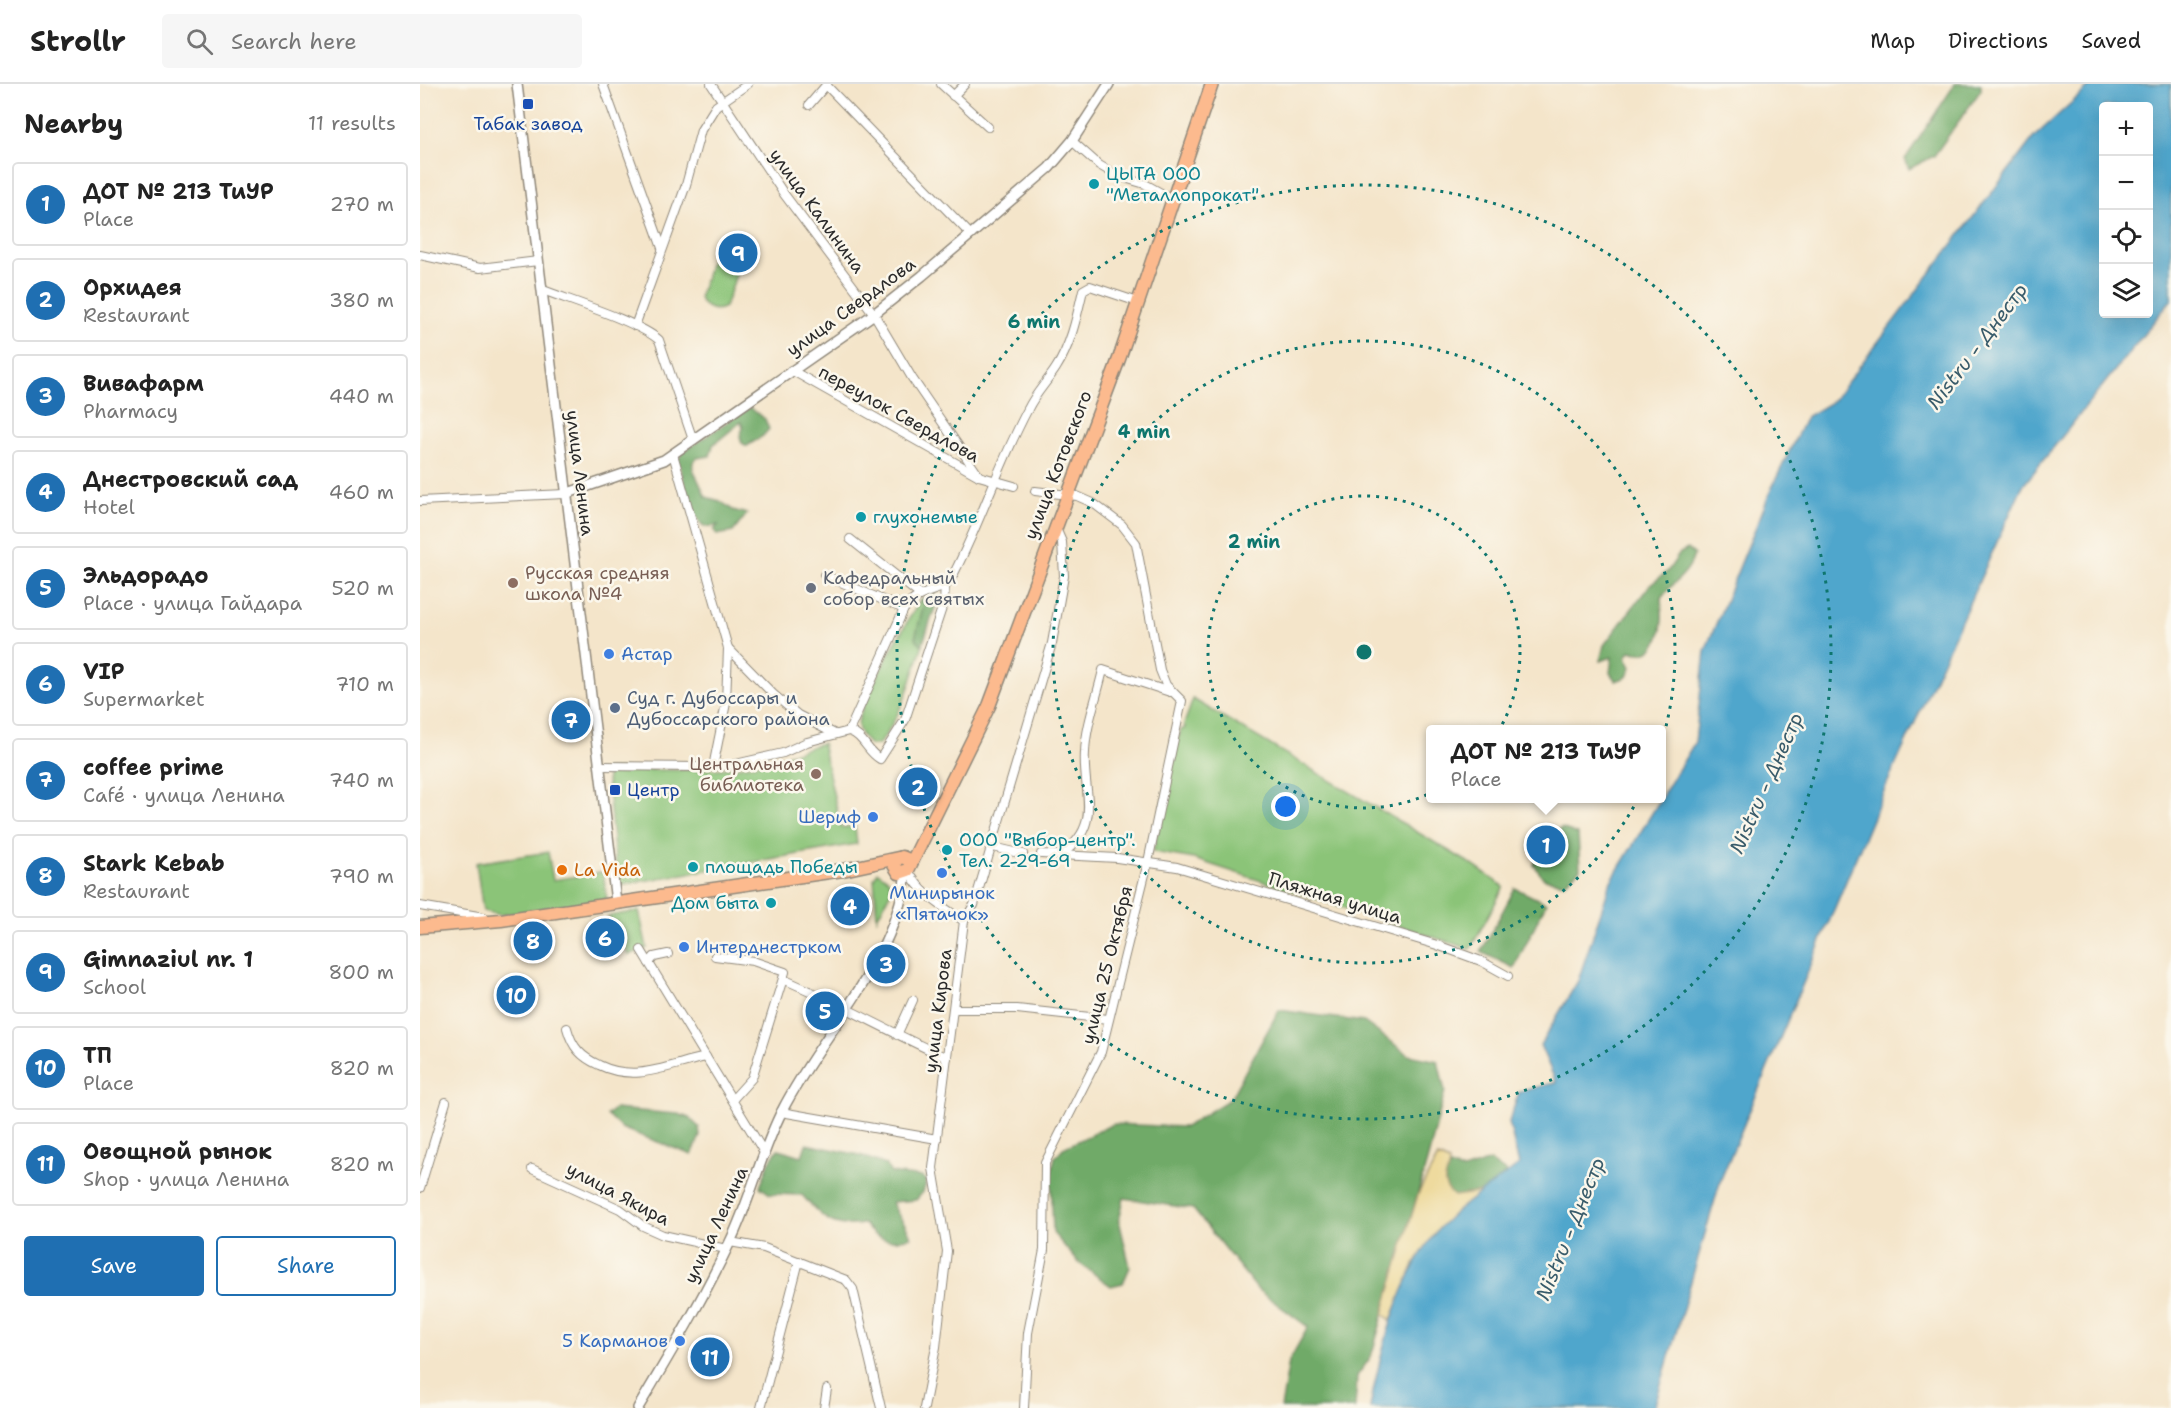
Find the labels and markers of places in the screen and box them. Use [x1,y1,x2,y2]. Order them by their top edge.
marker: Табак завод [521,97,535,111]
place label: Табак завод [473,112,583,136]
place label: ЦЫТА ООО "Металлопрокат" [1106,162,1259,207]
marker: ЦЫТА ООО "Металлопрокат" [1087,177,1101,191]
pin: 9 [718,230,758,276]
place label: глухонемые [873,505,978,529]
marker: глухонемые [854,510,868,524]
place label: Русская средняя школа №4 [525,561,670,606]
place label: Кафедральный собор всех святых [823,566,985,611]
marker: Русская средняя школа №4 [506,576,520,590]
marker: Кафедральный собор всех святых [804,581,818,595]
place label: Астар [621,642,673,666]
centre of rings [1354,642,1374,662]
marker: Астар [602,647,616,661]
place label: Суд г. Дубоссары и Дубоссарского района [627,686,830,731]
pin: 7 [552,698,590,742]
marker: Суд г. Дубоссары и Дубоссарского района [608,701,622,715]
place label: Центральная библиотека [689,752,804,797]
pin: 2 [898,764,938,810]
marker: Центральная библиотека [809,767,823,781]
place label: Центр [627,778,680,802]
marker: Центр [608,783,622,797]
place label: Шериф [798,805,861,829]
marker: Шериф [866,810,880,824]
pin: 1 [1526,822,1566,867]
place label: ООО "Выбор-центр". Тел. 2-29-69 [959,828,1136,873]
marker: ООО "Выбор-центр". Тел. 2-29-69 [940,843,954,857]
place label: площадь Победы [705,855,858,879]
place label: La Vida [574,858,641,882]
marker: площадь Победы [686,860,700,874]
marker: La Vida [555,863,569,877]
marker: Минирынок «Пятачок» [935,866,949,880]
place label: Минирынок «Пятачок» [889,881,995,926]
pin: 4 [830,884,870,928]
place label: Дом быта [671,891,759,915]
marker: Дом быта [764,896,778,910]
pin: 6 [586,916,624,960]
pin: 8 [514,918,552,964]
place label: Интерднестрком [696,935,842,959]
marker: Интерднестрком [677,940,691,954]
pin: 3 [866,942,906,986]
pin: 10 [496,972,536,1018]
pin: 5 [806,988,844,1034]
place label: 5 Карманов [562,1329,668,1353]
marker: 5 Карманов [673,1334,687,1348]
pin: 11 [690,1334,730,1380]

